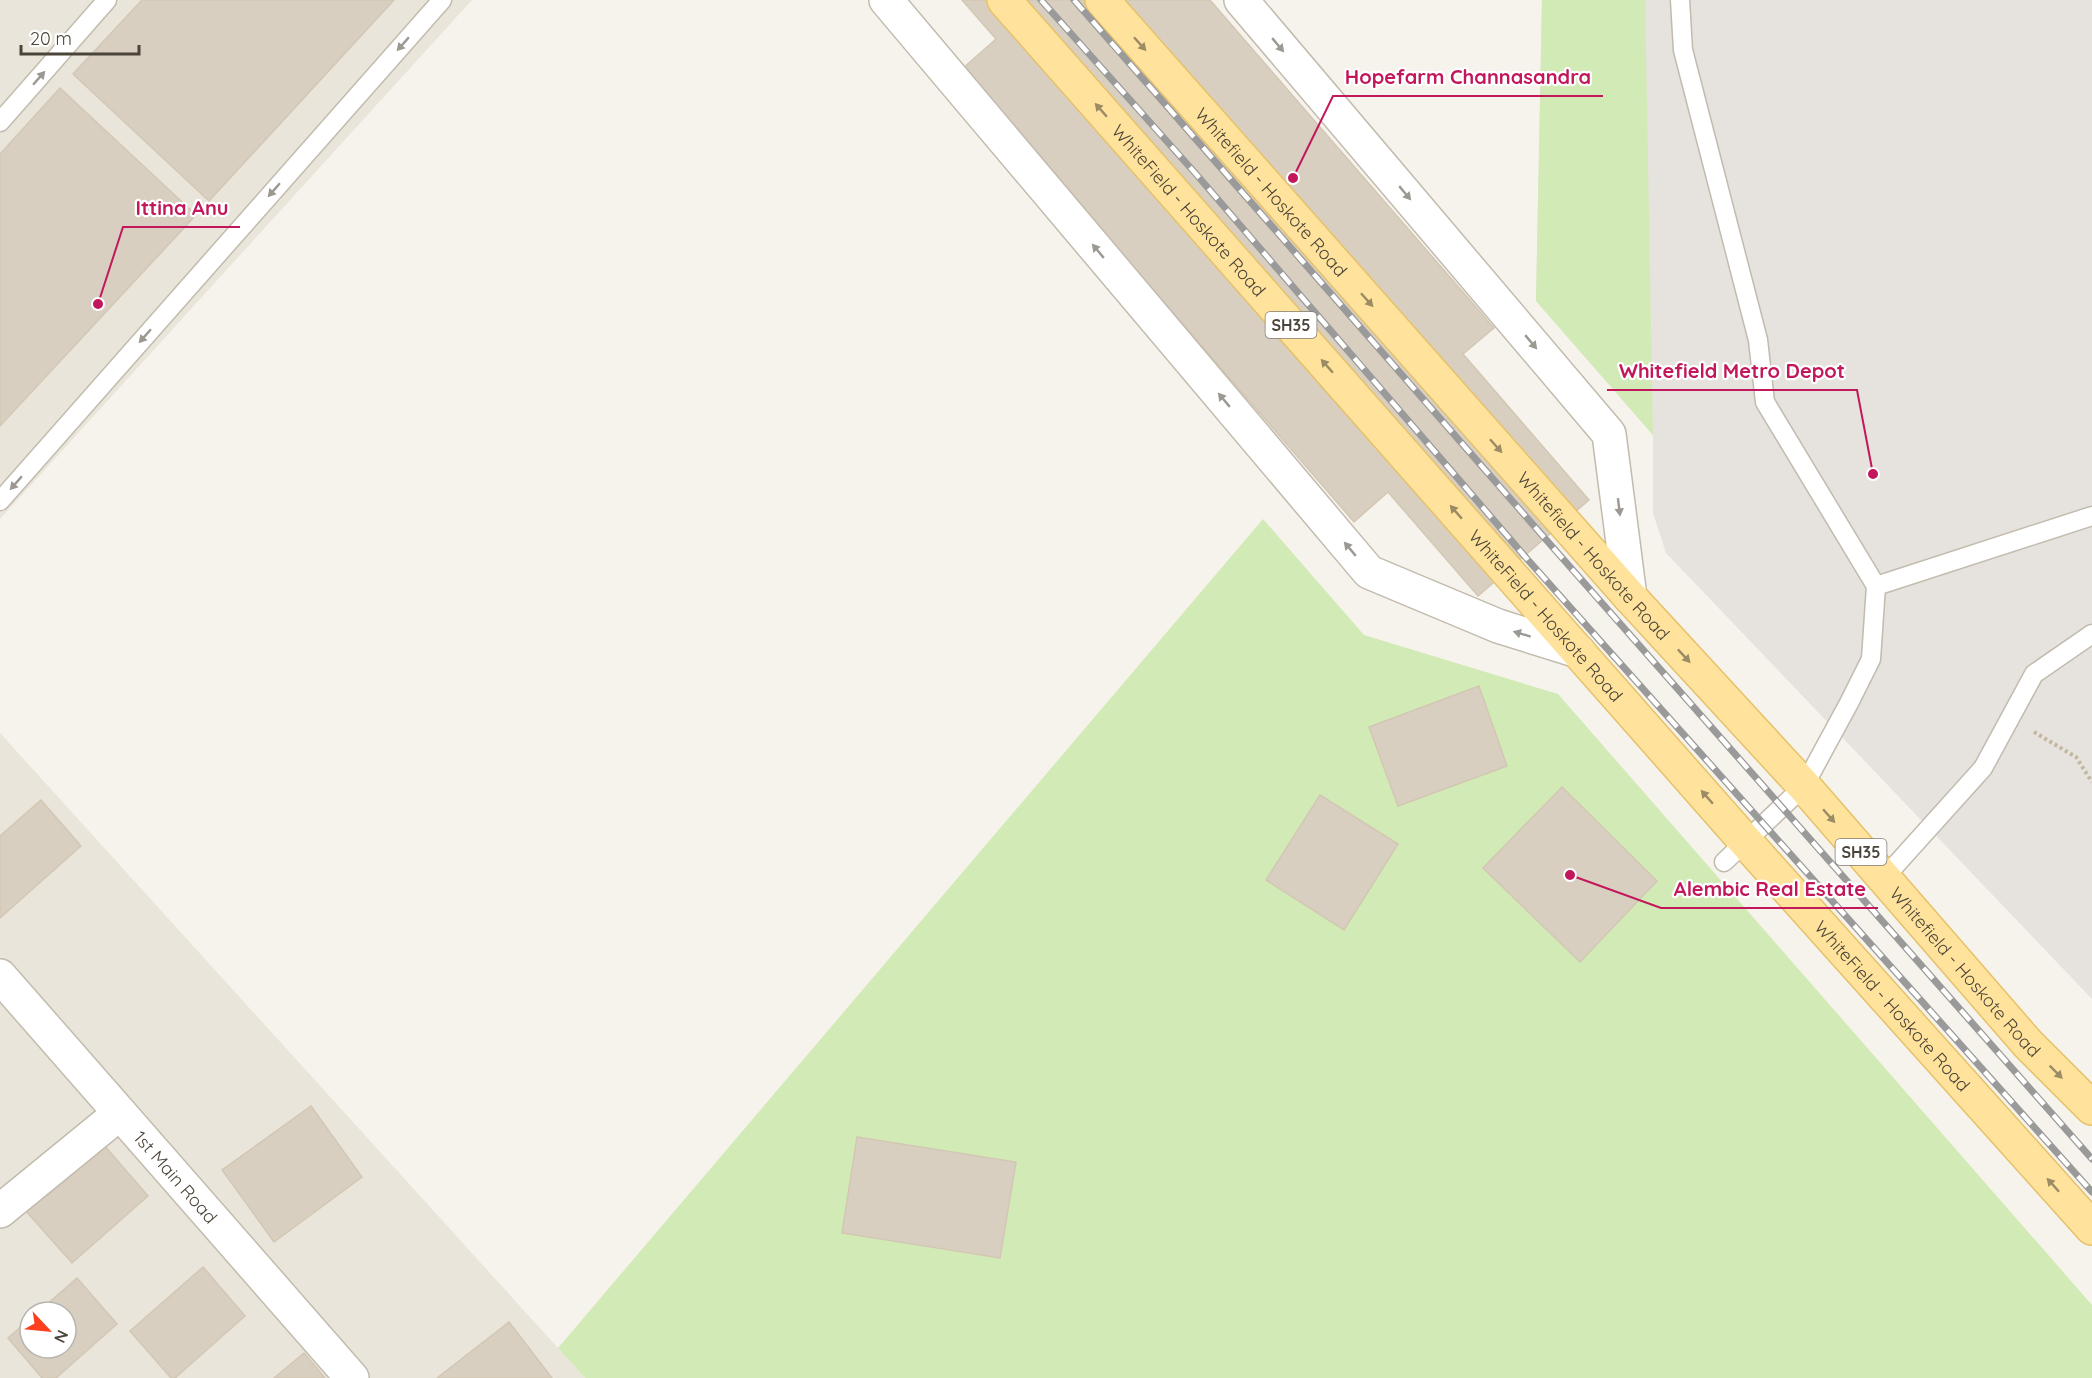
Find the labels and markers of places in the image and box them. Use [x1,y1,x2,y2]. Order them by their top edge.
callout: Hopefarm Channasandra [1333,58,1603,96]
callout: Ittina Anu [123,189,240,227]
callout: Whitefield Metro Depot [1607,352,1857,390]
callout: Alembic Real Estate [1661,870,1878,908]

